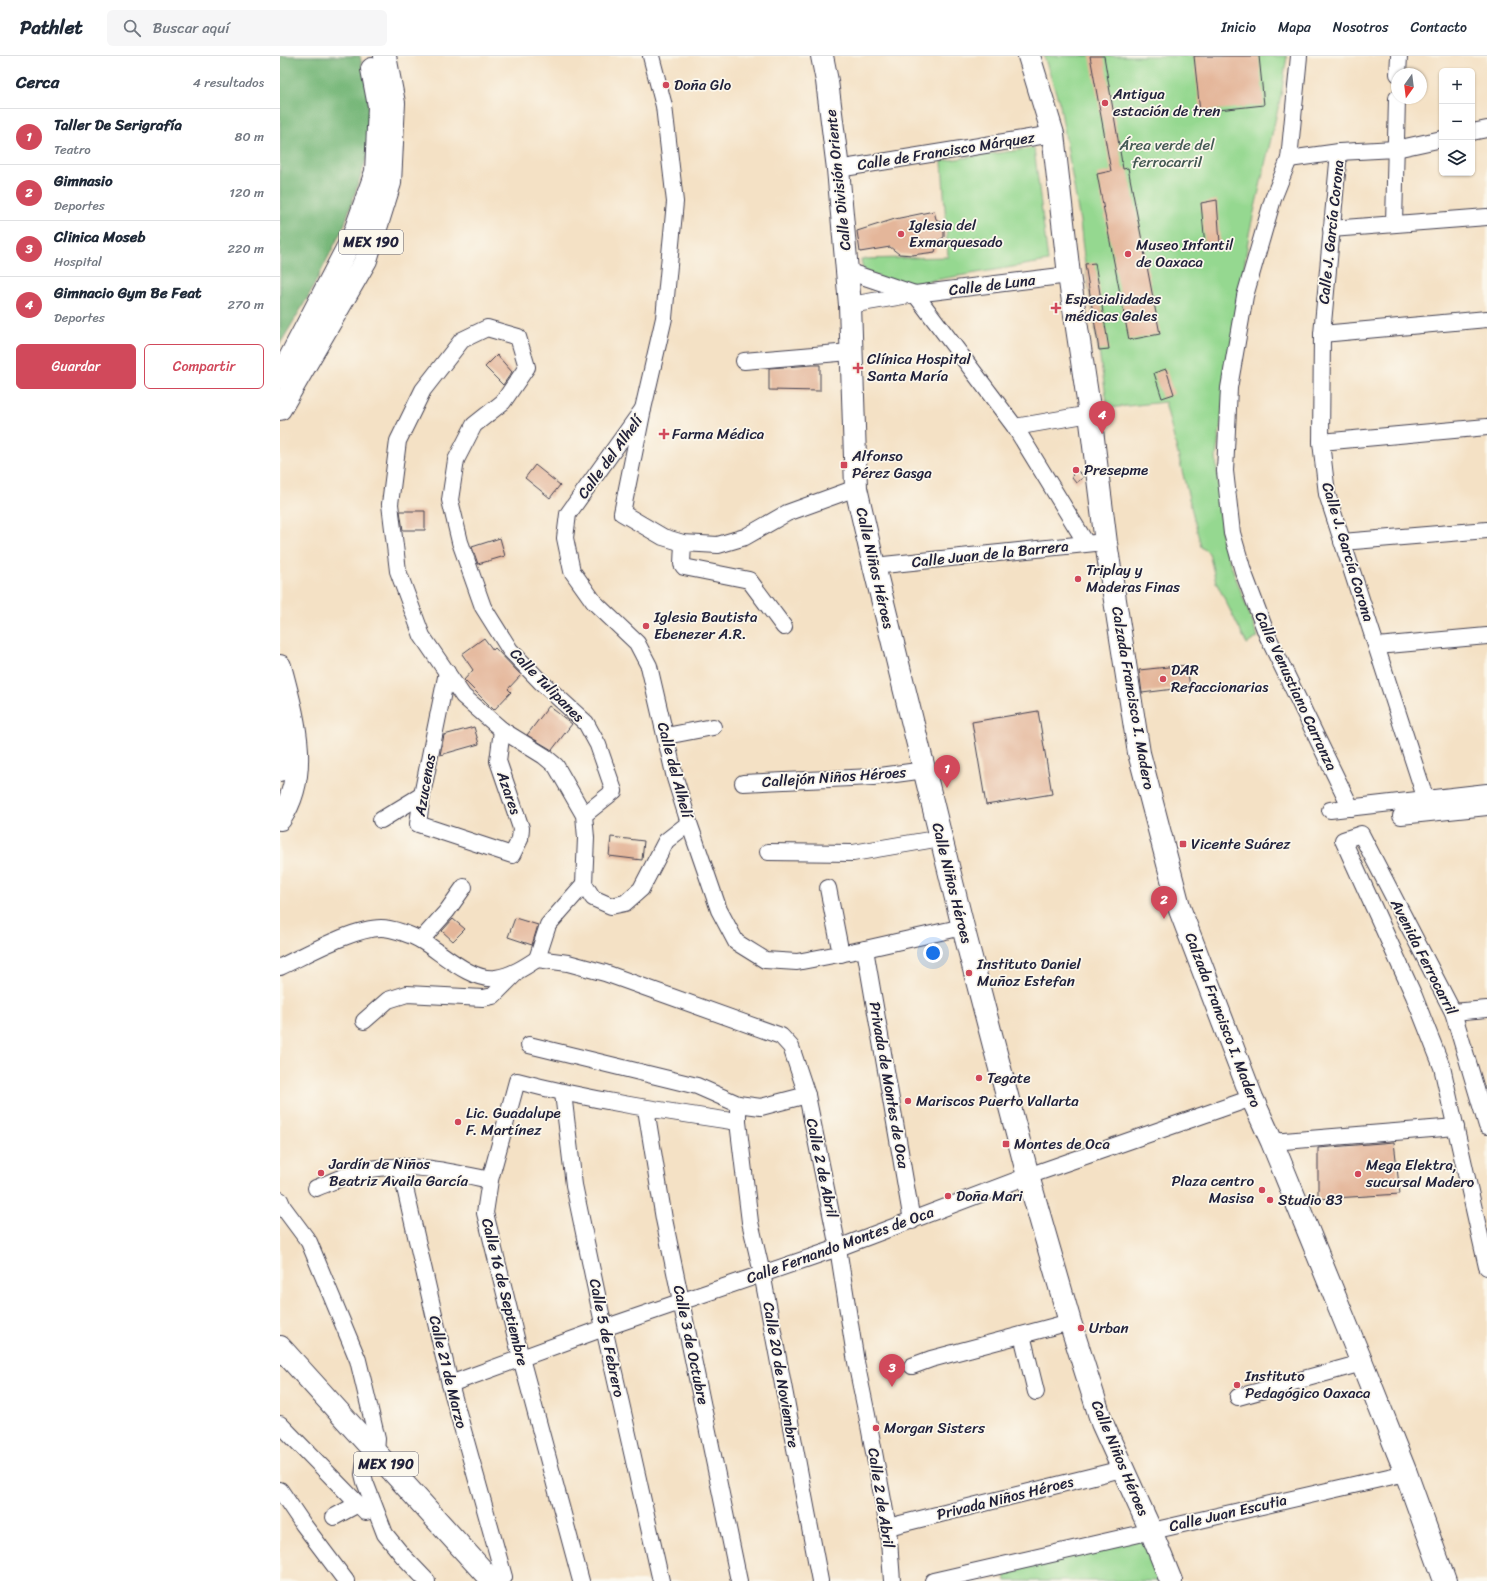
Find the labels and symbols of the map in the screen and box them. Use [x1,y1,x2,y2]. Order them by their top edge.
north arrow [1391,68,1427,104]
place label: Doña Glo [674,72,732,98]
marker: Doña Glo [661,80,671,90]
place label: Antigua estación de tren [1112,81,1220,124]
marker: Antigua estación de tren [1100,98,1110,108]
street label: Calle División Oriente [818,108,858,252]
street label: Calle de Francisco Márquez [855,124,1038,178]
park label: Área verde del ferrocarril [1119,132,1215,175]
street label: Calle J. García Corona [1311,158,1352,305]
place label: Iglesia del Exmarquesado [908,212,1003,255]
marker: Iglesia del Exmarquesado [896,229,906,239]
road number: MEX 190 [339,230,403,254]
place label: Museo Infantil de Oaxaca [1136,232,1234,275]
marker: Museo Infantil de Oaxaca [1123,249,1133,259]
street label: Calle de Luna [947,267,1037,303]
place label: Especialidades médicas Gales [1065,286,1161,329]
marker: Especialidades médicas Gales [1050,302,1062,314]
place label: Clínica Hospital Santa María [867,346,971,389]
marker: Clínica Hospital Santa María [852,362,864,374]
pin: 4 [1089,401,1115,434]
street label: Calle del Alhelí [571,408,651,504]
place label: Farma Médica [672,421,765,447]
marker: Farma Médica [659,429,669,439]
place label: Alfonso Pérez Gasga [851,443,932,486]
place label: Presepme [1084,457,1148,483]
marker: Alfonso Pérez Gasga [839,460,849,470]
marker: Presepme [1071,465,1081,475]
street label: Calle J. García Corona [1314,479,1382,625]
street label: Calle Niños Héroes [848,505,902,632]
street label: Calle Juan de la Barrera [910,533,1070,575]
place label: Triplay y Maderas Finas [1086,557,1180,600]
marker: Triplay y Maderas Finas [1073,574,1083,584]
place label: Iglesia Bautista Ebenezer A.R. [653,604,758,647]
street label: Calzada Francisco I. Madero [1104,604,1162,792]
street label: Calle Venustiano Carranza [1248,607,1345,776]
marker: Iglesia Bautista Ebenezer A.R. [641,621,651,631]
street label: Calle Tulipanes [503,641,591,729]
place label: DAR Refaccionarias [1171,657,1269,700]
marker: DAR Refaccionarias [1158,674,1168,684]
street label: Calle del Alhelí [650,719,701,823]
street label: Azucenas [407,752,443,819]
pin: 1 [934,755,960,788]
street label: Callejón Niños Héroes [761,759,907,795]
street label: Azares [489,767,529,819]
street label: Calle Niños Héroes [924,820,980,947]
place label: Vicente Suárez [1191,831,1291,857]
marker: Vicente Suárez [1178,839,1188,849]
pin: 2 [1151,886,1177,919]
street label: Avenida Ferrocarril [1383,893,1465,1020]
street label: Calzada Francisco I. Madero [1178,929,1269,1112]
your location [923,943,943,963]
place label: Instituto Daniel Muñoz Estefan [976,951,1082,994]
marker: Instituto Daniel Muñoz Estefan [964,968,974,978]
street label: Privada de Montes de Oca [862,1000,917,1171]
place label: Tegate [987,1065,1031,1091]
marker: Tegate [974,1073,984,1083]
place label: Mariscos Puerto Vallarta [916,1088,1079,1114]
marker: Mariscos Puerto Vallarta [903,1096,913,1106]
place label: Lic. Guadalupe F. Martínez [466,1100,561,1143]
street label: Calle 2 de Abril [799,1116,845,1221]
marker: Lic. Guadalupe F. Martínez [453,1117,463,1127]
place label: Montes de Oca [1014,1131,1111,1157]
marker: Montes de Oca [1001,1139,1011,1149]
place label: Jardín de Niños Beatriz Availa García [328,1151,468,1194]
place label: Mega Elektra, sucursal Madero [1365,1152,1475,1195]
marker: Jardín de Niños Beatriz Availa García [316,1168,326,1178]
place label: Plaza centro Masisa [1171,1168,1254,1211]
marker: Mega Elektra, sucursal Madero [1353,1169,1363,1179]
place label: Doña Mari [956,1183,1024,1209]
marker: Plaza centro Masisa [1257,1185,1267,1195]
place label: Studio 83 [1278,1187,1343,1213]
marker: Doña Mari [943,1191,953,1201]
marker: Studio 83 [1265,1195,1275,1205]
street label: Calle Fernando Montes de Oca [743,1199,938,1291]
street label: Calle 16 de Septiembre [474,1215,536,1369]
street label: Calle 5 de Febrero [582,1276,632,1400]
street label: Calle 3 de Octubre [666,1283,716,1408]
street label: Calle 20 de Noviembre [755,1300,807,1450]
street label: Calle 21 de Marzo [421,1313,475,1432]
place label: Urban [1089,1315,1129,1341]
marker: Urban [1076,1323,1086,1333]
pin: 3 [879,1354,905,1387]
place label: Instituto Pedagógico Oaxaca [1244,1363,1371,1406]
marker: Instituto Pedagógico Oaxaca [1232,1380,1242,1390]
street label: Calle Niños Héroes [1084,1396,1156,1521]
place label: Morgan Sisters [884,1415,985,1441]
marker: Morgan Sisters [871,1423,881,1433]
street label: Calle 2 de Abril [860,1446,902,1551]
road number: MEX 190 [354,1452,418,1476]
street label: Privada Niños Héroes [934,1468,1077,1528]
street label: Calle Juan Escutia [1167,1487,1290,1539]

